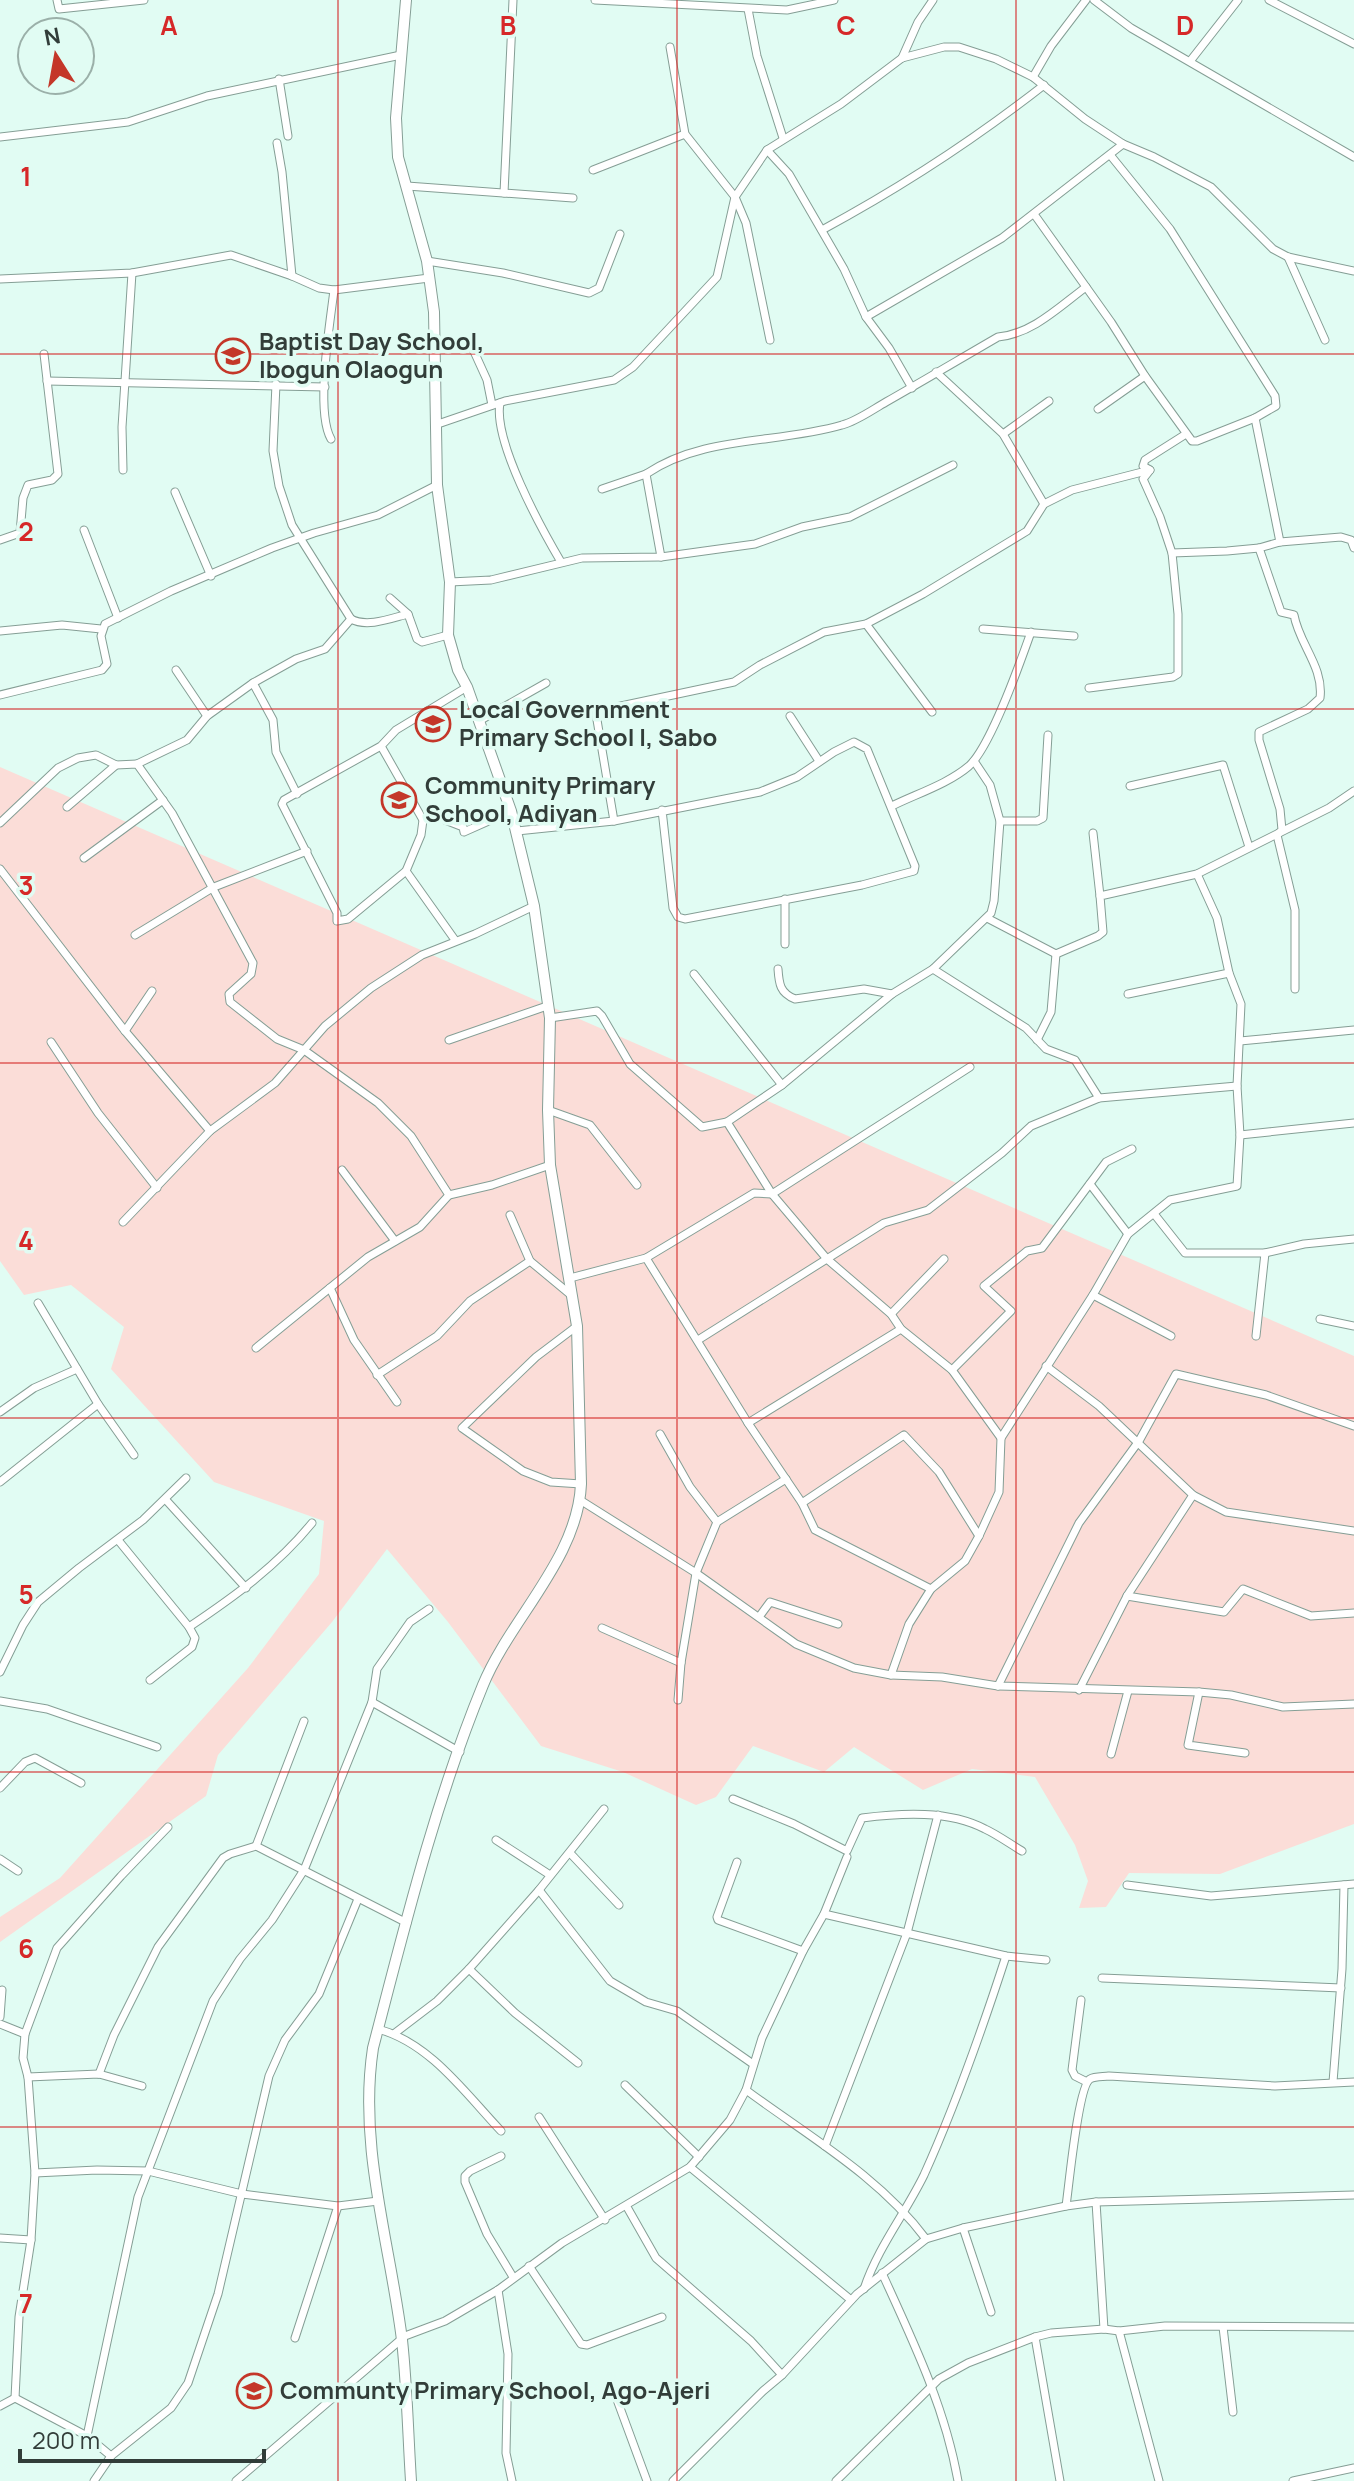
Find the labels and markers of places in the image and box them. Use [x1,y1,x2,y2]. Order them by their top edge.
place label: Baptist Day School, Ibogun Olaogun [259,324,485,385]
school or university icon: Baptist Day School, Ibogun Olaogun [214,337,252,375]
place label: Local Government Primary School I, Sabo [459,692,717,753]
school or university icon: Local Government Primary School I, Sabo [414,705,452,743]
place label: Community Primary School, Adiyan [425,768,656,829]
school or university icon: Community Primary School, Adiyan [380,781,418,819]
school or university icon: Communty Primary School, Ago-Ajeri [235,2372,273,2410]
place label: Communty Primary School, Ago-Ajeri [280,2373,711,2406]

